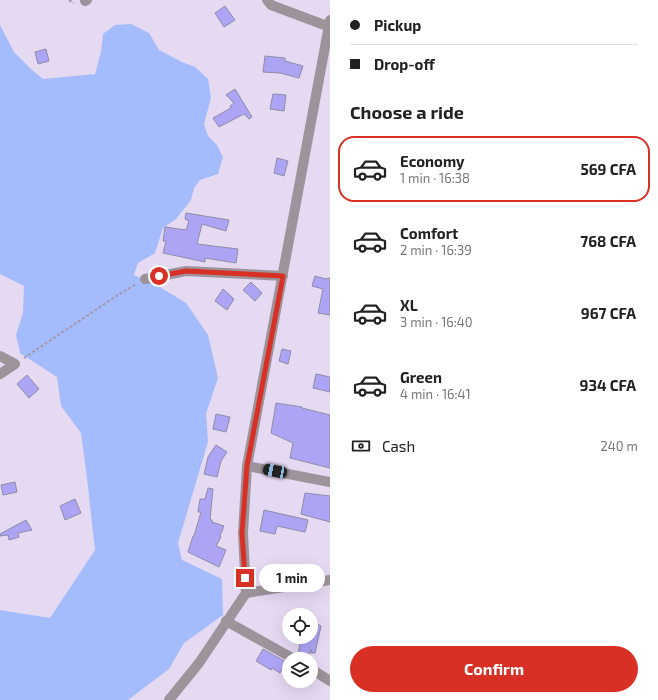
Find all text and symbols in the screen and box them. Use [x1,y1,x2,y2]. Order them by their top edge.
text: Pickup [374,16,421,34]
text: Drop-off [374,55,435,73]
text: Choose a ride [350,101,464,123]
icon: car [352,151,388,187]
text: Economy [400,152,465,170]
text: 569 CFA [580,160,636,178]
text: 1 min · 16:38 [400,170,470,186]
icon: car [352,223,388,259]
text: Comfort [400,224,458,242]
text: 768 CFA [580,232,636,250]
text: 2 min · 16:39 [400,242,472,258]
route start [150,267,168,285]
icon: car [352,295,388,331]
text: XL [400,296,418,314]
text: 967 CFA [581,304,636,322]
text: 3 min · 16:40 [400,314,473,330]
icon: car [352,367,388,403]
text: Green [400,368,442,386]
text: 934 CFA [580,376,636,394]
text: 4 min · 16:41 [400,386,471,402]
icon: cash [350,435,372,457]
text: Cash [382,437,415,455]
text: 240 m [601,438,638,454]
car [262,463,288,479]
callout: 1 min [259,564,325,592]
route end [236,569,254,587]
text: 1 min [276,570,308,586]
map controls [282,608,318,688]
button: locate [282,608,318,644]
button: Confirm [350,646,638,692]
button: layers [282,652,318,688]

